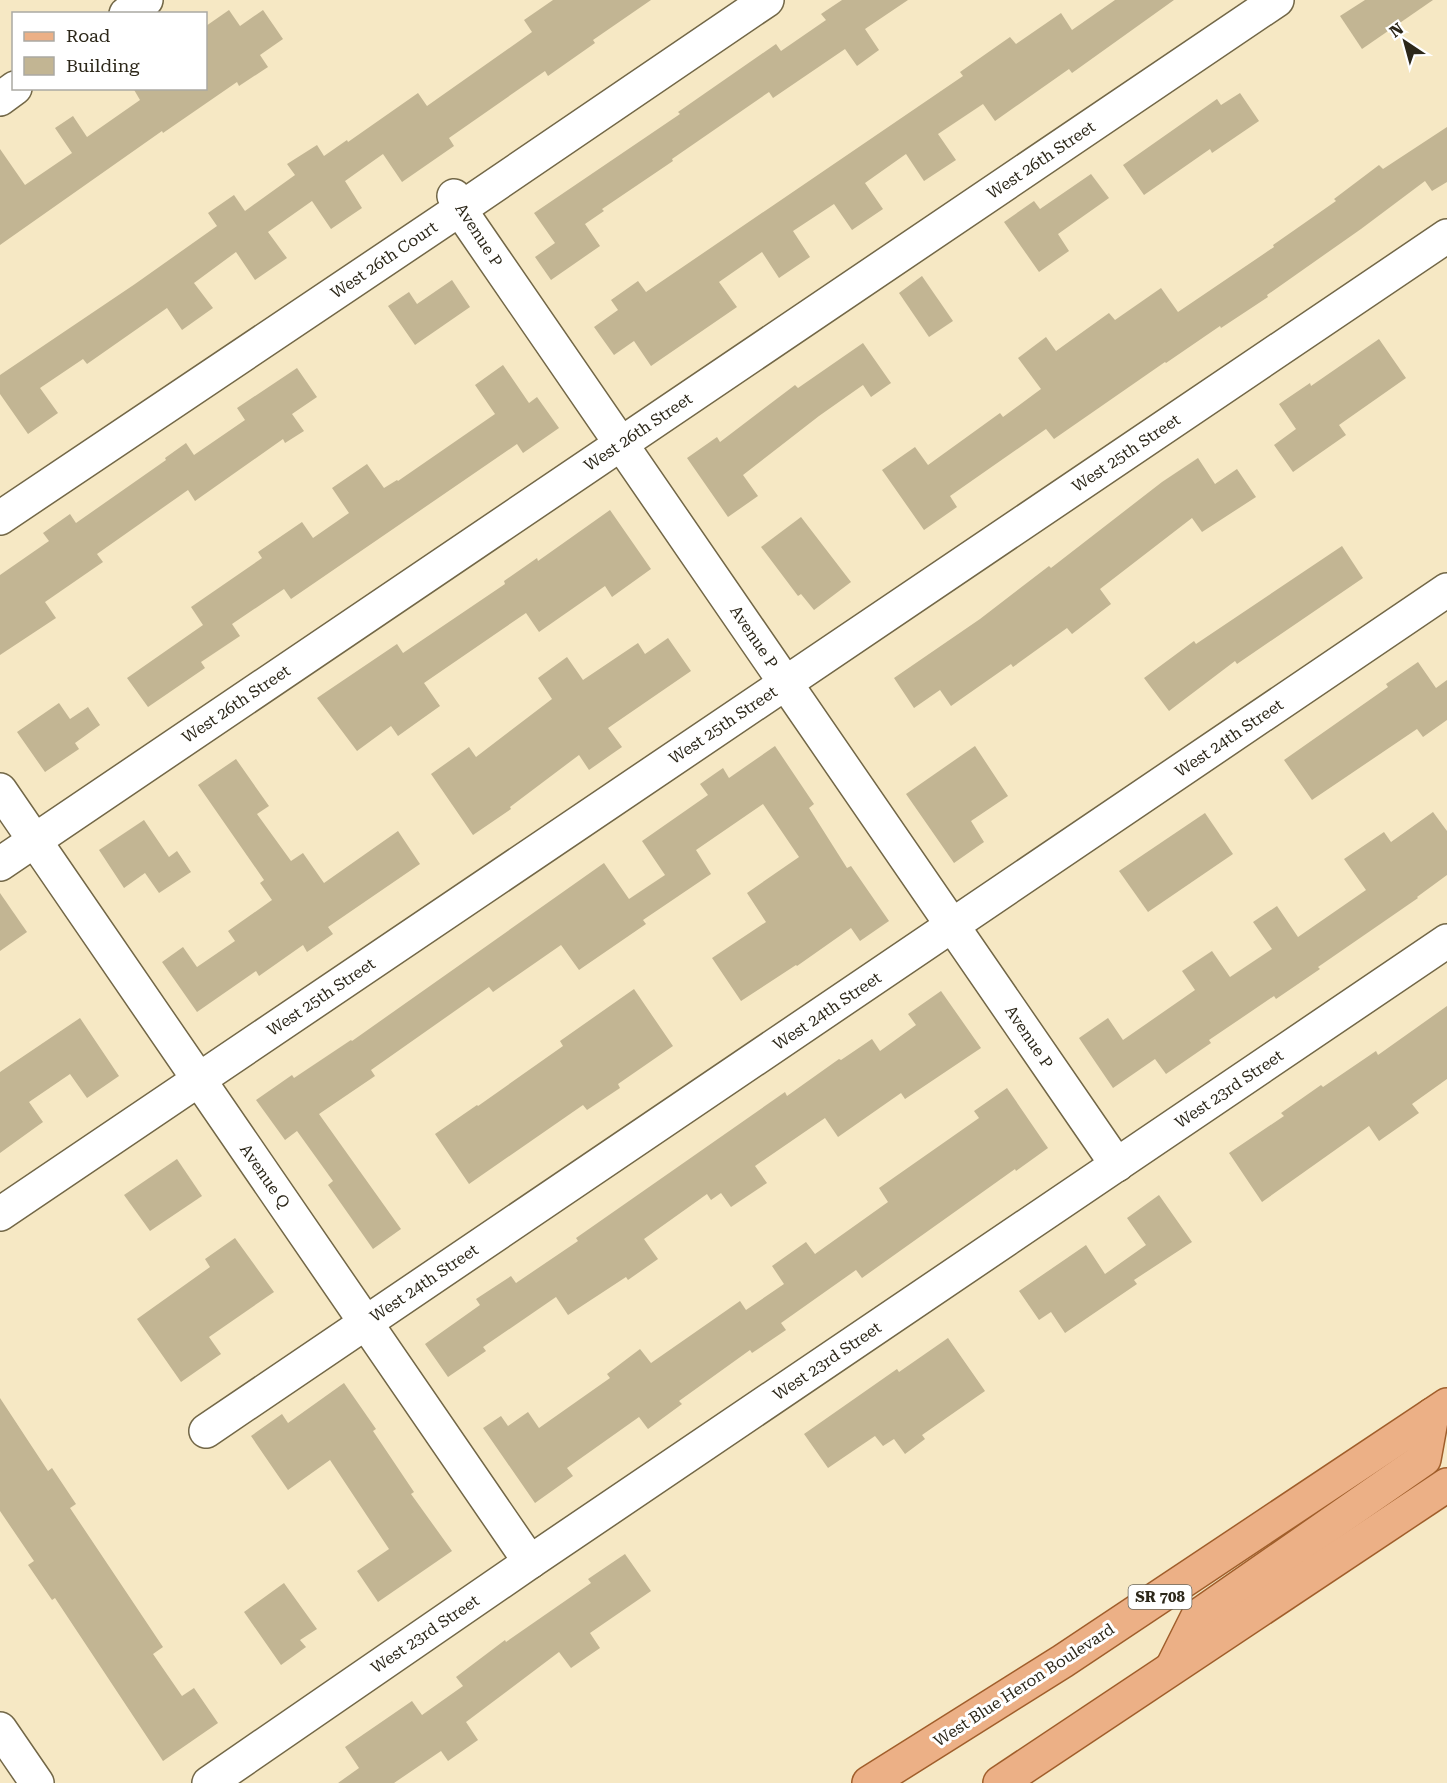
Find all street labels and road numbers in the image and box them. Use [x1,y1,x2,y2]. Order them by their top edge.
street label: West 26th Street [983,117,1099,203]
street label: Avenue P [451,200,507,270]
street label: West 26th Court [327,217,441,303]
street label: West 26th Street [580,389,696,475]
street label: West 25th Street [1068,410,1184,496]
street label: Avenue P [726,602,782,672]
street label: West 26th Street [178,661,294,747]
street label: West 25th Street [665,682,781,768]
street label: West 24th Street [1171,695,1287,781]
street label: West 25th Street [263,954,379,1040]
street label: West 24th Street [769,968,885,1054]
street label: Avenue P [1001,1002,1057,1072]
street label: West 23rd Street [1171,1046,1287,1132]
street label: Avenue Q [236,1140,294,1212]
street label: West 24th Street [366,1240,482,1326]
street label: West 23rd Street [769,1318,885,1404]
road number: SR 708 [1128,1585,1192,1609]
street label: West 23rd Street [367,1591,483,1677]
street label: West Blue Heron Boulevard [930,1619,1118,1751]

